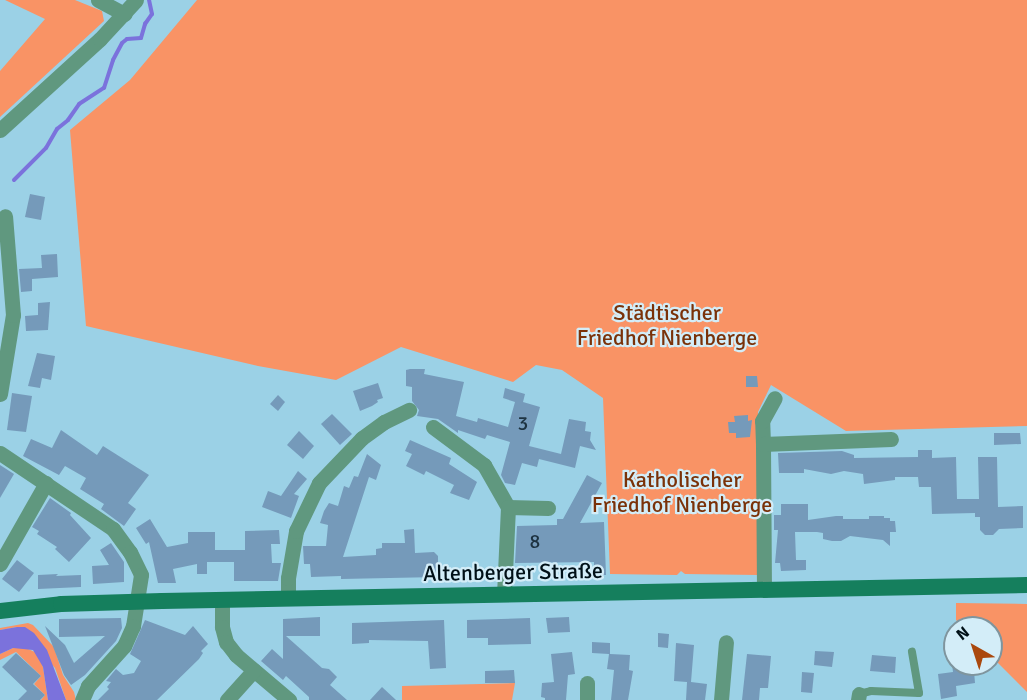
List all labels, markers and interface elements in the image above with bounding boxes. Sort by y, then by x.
park label: Städtischer Friedhof Nienberge [577,299,757,350]
house number: 3 [518,411,528,435]
park label: Katholischer Friedhof Nienberge [592,466,772,518]
house number: 8 [530,529,540,553]
street label: Altenberger Straße [423,557,603,587]
north arrow [943,616,1003,676]
text: N [952,622,974,645]

